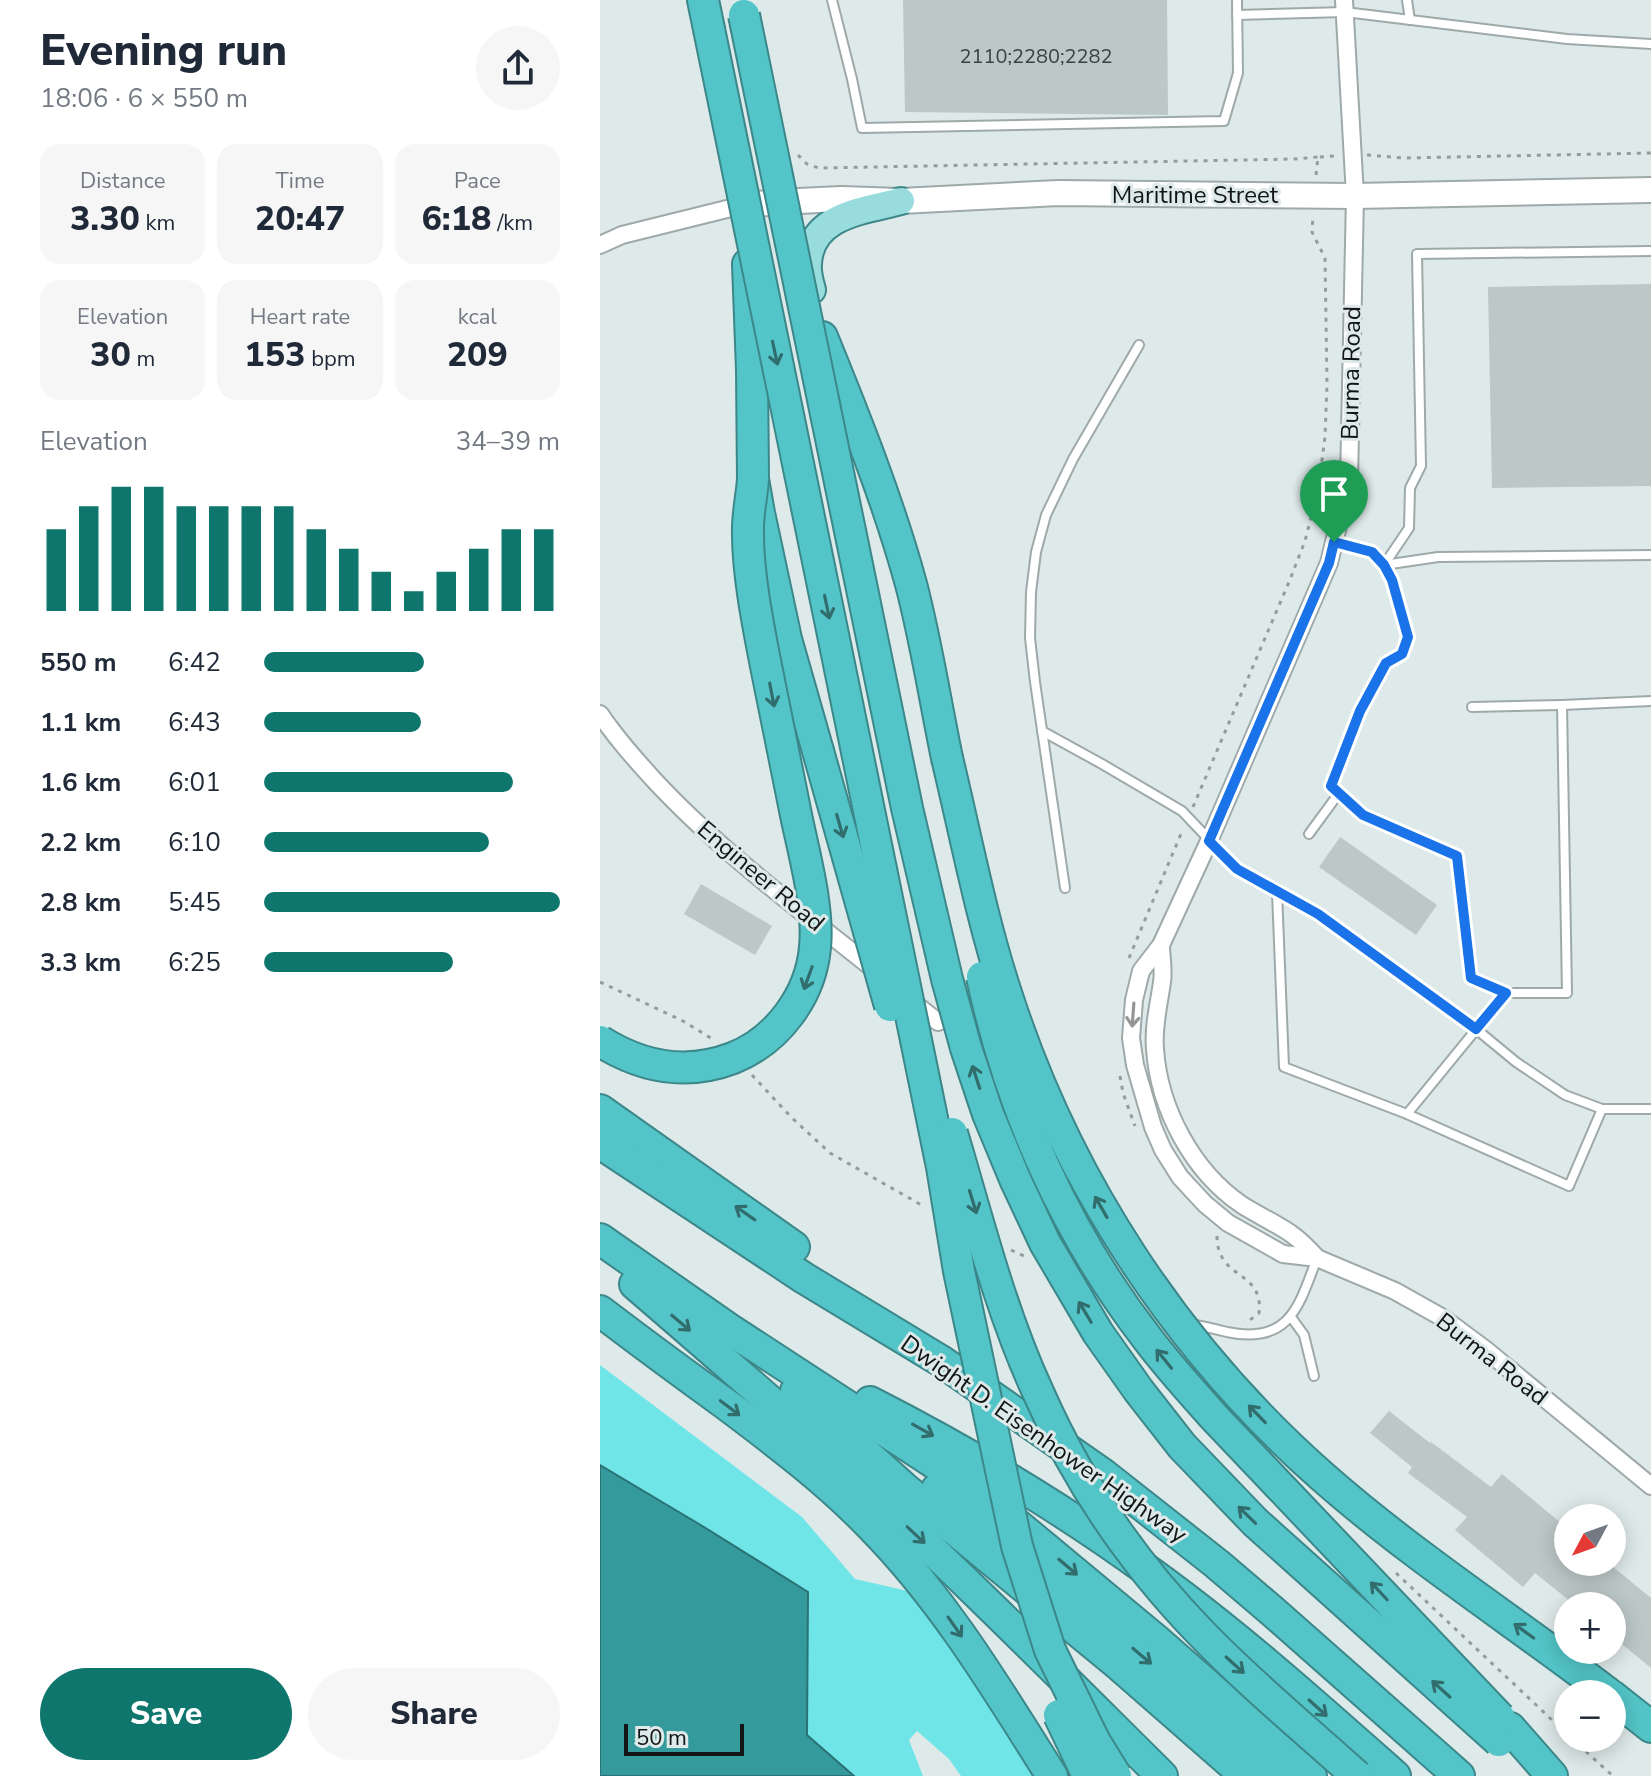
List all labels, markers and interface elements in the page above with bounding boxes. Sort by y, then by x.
text: Evening run [40,21,287,81]
button: share [476,26,560,110]
house number: 2110;2280;2282 [959,43,1113,70]
text: 18:06 · 6 × 550 m [40,81,248,116]
text: Distance [80,166,165,196]
text: Time [276,166,324,196]
text: Pace [454,166,501,196]
street label: Maritime Street [1112,179,1279,211]
text: 3.30 [70,196,140,242]
text: 20:47 [255,196,345,242]
text: 6:18 [421,196,492,242]
text: km [140,208,175,238]
text: /km [492,208,533,238]
text: Elevation [77,302,168,332]
text: Heart rate [250,302,350,332]
text: kcal [458,302,497,332]
street label: Burma Road [1334,306,1368,440]
text: 30 [90,332,131,378]
text: 153 [244,332,306,378]
text: 209 [447,332,508,378]
one-way arrow [768,339,783,365]
text: m [131,344,155,374]
text: bpm [306,344,356,374]
text: Elevation [40,424,148,459]
text: 34–39 m [456,424,560,459]
pin [1300,460,1368,542]
icon: arrive [1312,472,1356,516]
one-way arrow [820,594,835,620]
text: 550 m [40,645,117,680]
text: 6:42 [168,645,221,680]
one-way arrow [765,682,780,707]
text: 1.1 km [40,705,121,740]
text: 6:43 [168,705,221,740]
text: 1.6 km [40,765,121,800]
text: 6:01 [168,765,221,800]
street label: Engineer Road [691,813,831,939]
one-way arrow [833,813,848,839]
text: 2.2 km [40,825,121,860]
text: 6:10 [168,825,221,860]
text: 2.8 km [40,885,121,920]
text: 5:45 [168,885,221,920]
text: 3.3 km [40,945,121,980]
text: 6:25 [168,945,221,980]
one-way arrow [799,965,814,990]
one-way arrow [1125,1001,1140,1028]
one-way arrow [967,1065,982,1090]
one-way arrow [967,1189,981,1214]
one-way arrow [1093,1196,1109,1219]
one-way arrow [734,1205,756,1221]
one-way arrow [1077,1302,1094,1324]
street label: Burma Road [1430,1305,1554,1413]
one-way arrow [670,1314,690,1332]
street label: Dwight D. Eisenhower Highway [895,1328,1194,1551]
one-way arrow [1155,1350,1173,1370]
one-way arrow [719,1399,740,1416]
one-way arrow [1248,1404,1267,1424]
one-way arrow [911,1422,935,1438]
north arrow [1554,1504,1626,1576]
map controls [1554,1504,1626,1752]
one-way arrow [1238,1506,1257,1525]
one-way arrow [905,1525,925,1543]
one-way arrow [1058,1558,1078,1576]
one-way arrow [1370,1582,1389,1601]
button: + [1554,1592,1626,1664]
one-way arrow [947,1615,964,1637]
one-way arrow [1514,1623,1535,1640]
one-way arrow [1131,1647,1151,1665]
one-way arrow [1224,1656,1244,1674]
button: Save [40,1668,292,1760]
button: Share [308,1668,560,1760]
one-way arrow [1431,1680,1451,1698]
button: − [1554,1680,1626,1752]
one-way arrow [1307,1699,1327,1717]
scale bar [624,1720,744,1756]
text: 50 m [636,1723,687,1753]

